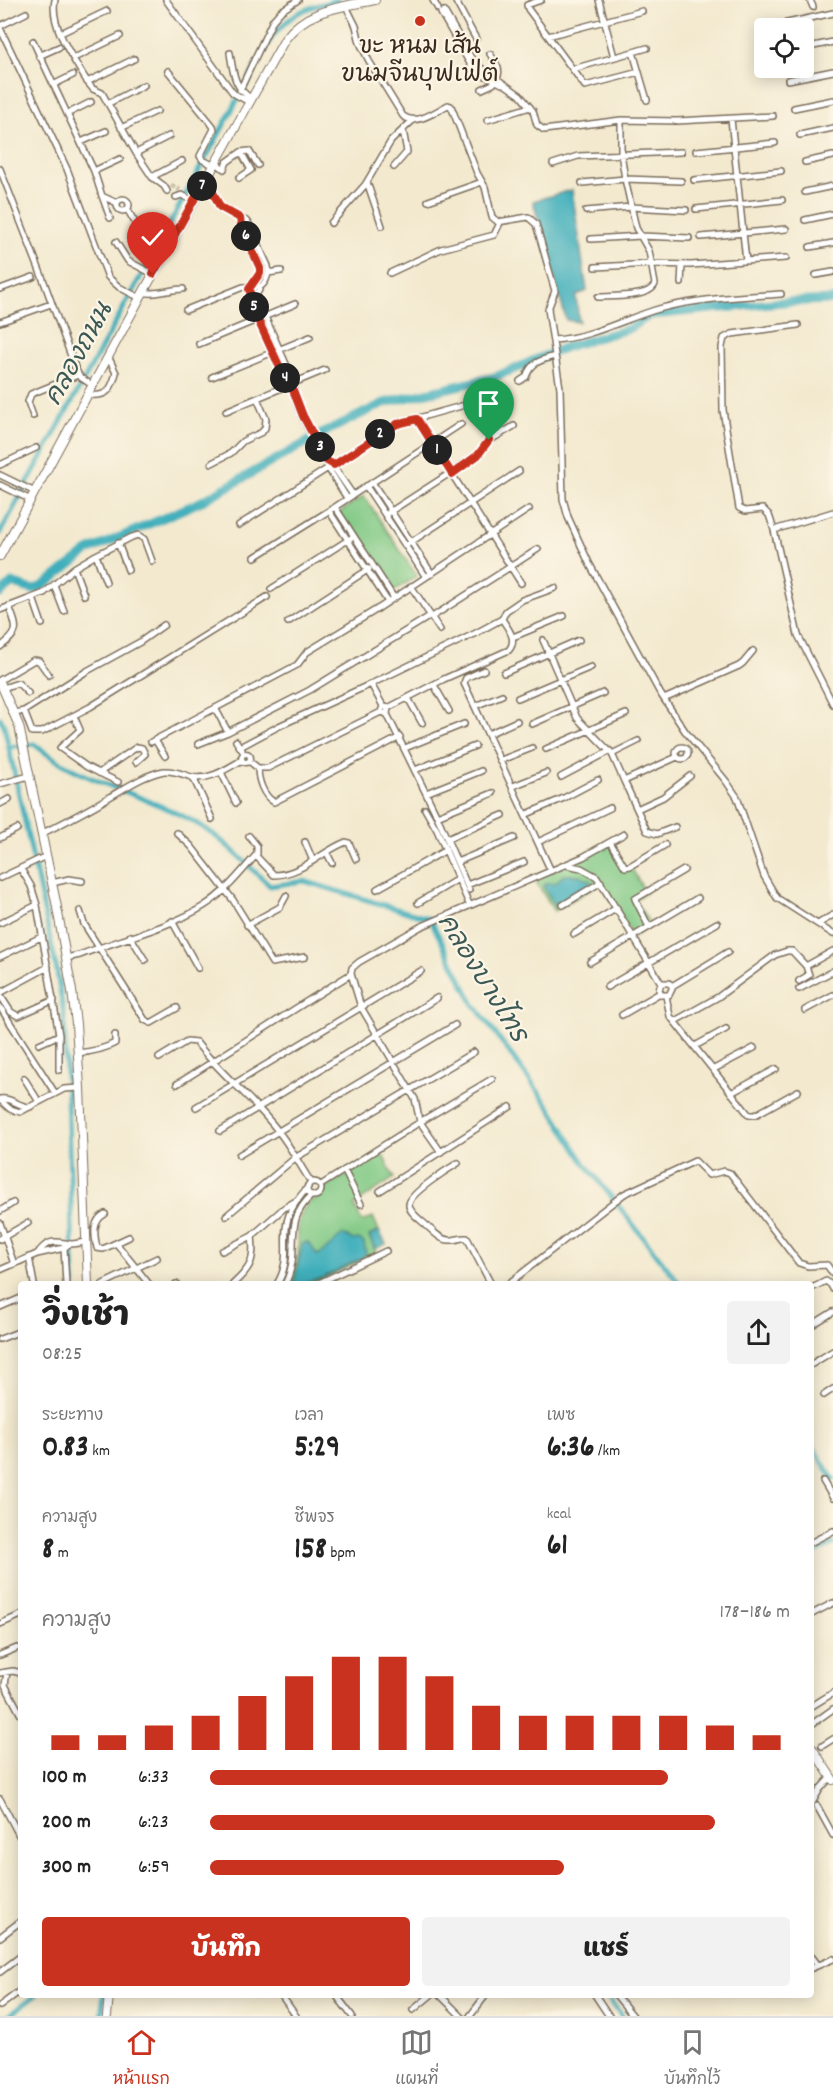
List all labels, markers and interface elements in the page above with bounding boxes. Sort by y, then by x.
marker: ขะ หนม เส้น ขนมจีนบุฟเฟ่ต์ [413,14,427,28]
map controls [754,18,814,78]
button: locate [754,18,814,78]
place label: ขะ หนม เส้น ขนมจีนบุฟเฟ่ต์ [341,30,499,93]
pin: 7 [187,171,217,201]
text: 7 [199,174,205,197]
pin [127,212,178,274]
icon: check [136,221,169,254]
pin: 6 [231,221,261,251]
text: 6 [242,224,250,247]
pin: 5 [239,292,269,322]
water label: คลองถนน [37,295,124,413]
text: 5 [250,295,258,318]
pin: 4 [270,363,300,393]
text: 4 [282,366,288,389]
pin [463,378,514,440]
icon: arrive [472,387,505,420]
pin: 2 [365,419,395,449]
text: 2 [377,422,384,445]
pin: 3 [305,432,335,462]
text: 3 [316,435,324,458]
pin: 1 [422,435,452,465]
text: 1 [435,438,439,461]
water label: คลองบางไทร [427,906,538,1052]
text: วิ่งเช้า [42,1295,129,1342]
button: share [727,1301,790,1364]
text: 08:25 [42,1341,82,1369]
text: ระยะทาง [42,1405,103,1428]
text: เวลา [294,1405,324,1428]
text: เพซ [547,1405,575,1428]
text: 0.83 [42,1428,89,1471]
text: 5:29 [294,1428,340,1471]
text: 6:36 [547,1428,594,1471]
text: km [89,1440,110,1463]
text: /km [594,1440,620,1463]
text: kcal [547,1503,571,1526]
text: ความสูง [42,1507,97,1530]
text: ชีพจร [294,1507,335,1530]
text: 61 [547,1526,568,1569]
text: 8 [42,1530,54,1573]
text: 158 [294,1530,327,1573]
text: m [54,1542,69,1565]
text: bpm [327,1542,356,1565]
text: 178–186 m [720,1599,790,1627]
text: ความสูง [42,1608,111,1636]
text: 100 m [42,1764,87,1792]
text: 6:33 [138,1764,169,1792]
text: 200 m [42,1809,91,1837]
text: 6:23 [138,1809,169,1837]
text: 300 m [42,1854,91,1882]
text: 6:59 [138,1854,170,1882]
button: บันทึก [42,1917,410,1986]
button: แชร์ [422,1917,790,1986]
tab: หน้าแรก [113,2026,170,2092]
tab: แผนที่ [395,2026,439,2092]
tab: บันทึกไว้ [664,2026,720,2092]

